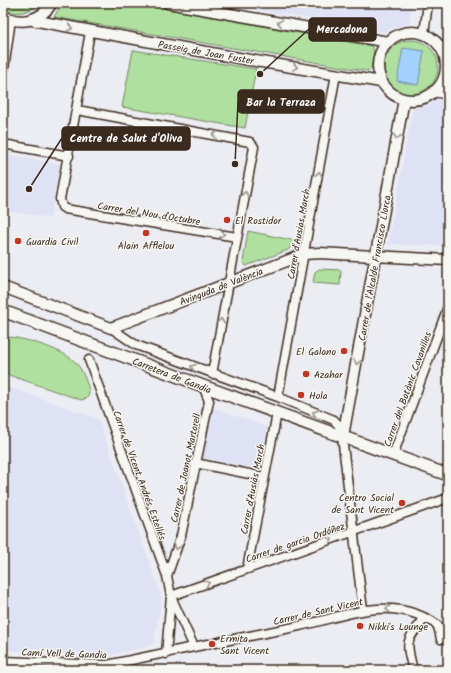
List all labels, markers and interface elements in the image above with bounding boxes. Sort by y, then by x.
callout: Mercadona [309,18,376,41]
one-way arrow [277,19,284,28]
text: Mercadona [316,21,368,39]
one-way arrow [67,23,73,31]
street label: Passeig de Joan Fuster [157,37,256,69]
one-way arrow [292,62,298,71]
callout: Bar la Terraza [238,90,324,113]
text: Bar la Terraza [246,94,316,112]
callout: Centre de Salut d'Oliva [62,127,190,150]
text: Centre de Salut d'Oliva [70,130,183,148]
one-way arrow [212,132,218,140]
one-way arrow [394,134,402,140]
one-way arrow [314,171,323,177]
street label: Carrer d'Ausias March [283,188,315,281]
one-way arrow [240,190,248,197]
street label: Carrer de l'Alcalde Francisco Llorca [354,194,396,342]
street label: Carrer del Nou d'Octubre [96,198,202,230]
place label: El Rostidor [235,213,282,229]
marker: El Rostidor [222,215,232,225]
marker: Alain Afflelou [141,228,151,238]
one-way arrow [218,230,225,238]
place label: Guardia Civil [26,234,79,250]
marker: Guardia Civil [13,236,23,246]
place label: Alain Afflelou [118,238,174,254]
street label: Avinguda de València [177,264,266,310]
one-way arrow [216,318,225,325]
street label: Carrer del Botànic Cavanilles [380,329,437,449]
place label: El Galano [296,344,336,360]
marker: El Galano [339,346,349,356]
street label: Carretera de Gandia [130,353,214,399]
one-way arrow [353,359,361,365]
one-way arrow [190,363,197,371]
place label: Azahar [314,367,343,383]
marker: Azahar [301,369,311,379]
place label: Hola [309,388,328,404]
marker: Hola [296,390,306,400]
street label: Carrer de Vicent Andrés Estellés [108,408,170,543]
one-way arrow [311,409,318,417]
street label: Carrer de Joanot Martorell [167,412,205,524]
street label: Carrer d'Ausiàs March [236,443,270,536]
place label: Centro Social de Sant Vicent [331,490,395,518]
marker: Centro Social de Sant Vicent [397,498,407,508]
street label: Carrer de garcia Ordóñez [244,518,348,567]
one-way arrow [326,537,333,545]
one-way arrow [174,543,182,550]
one-way arrow [204,579,211,588]
street label: Carrer de Sant Vicent [272,594,365,630]
one-way arrow [385,605,391,613]
place label: Nikki's Lounge [368,619,429,635]
marker: Nikki's Lounge [355,621,365,631]
place label: Ermita Sant Vicent [220,631,269,659]
marker: Ermita Sant Vicent [207,639,217,649]
street label: Camí Vell de Gandia [21,645,107,663]

